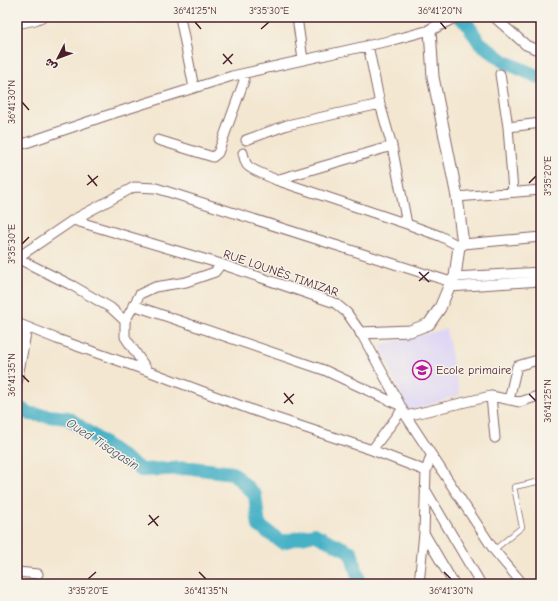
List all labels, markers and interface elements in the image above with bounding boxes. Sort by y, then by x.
text: 36°41'25"N [173,5,217,17]
text: 3°35'30"E [249,5,289,17]
text: 36°41'20"N [418,5,462,17]
north arrow [38,38,78,78]
text: ش [42,56,60,73]
text: 36°41'30"N [6,80,18,124]
text: 3°35'20"E [542,156,554,196]
text: 3°35'30"E [6,224,18,264]
street label: RUE LOUNÈS TIMIZAR [222,247,340,299]
text: 36°41'35"N [6,353,18,397]
school or university icon: Ecole primaire [411,359,433,381]
place label: Ecole primaire [436,363,511,377]
text: 36°41'25"N [542,379,554,423]
water label: Oued Tisagasin [64,415,142,473]
text: 3°35'20"E [68,585,108,597]
text: 36°41'35"N [184,585,228,597]
text: 36°41'30"N [429,585,473,597]

